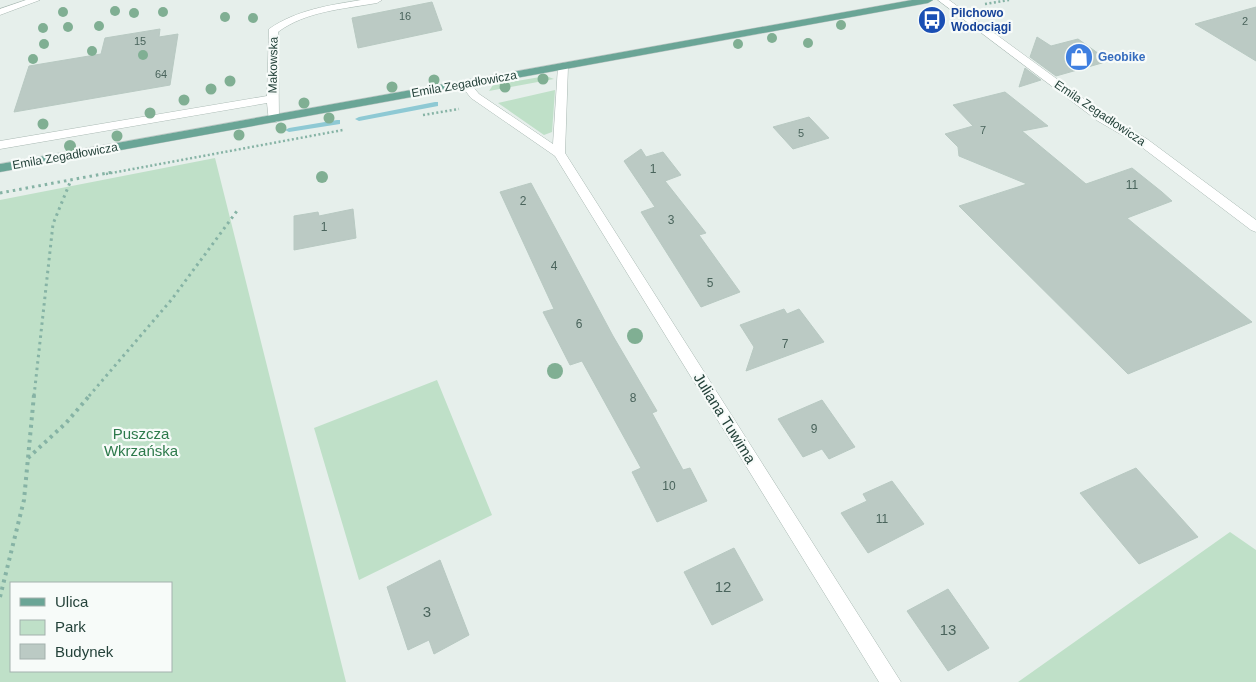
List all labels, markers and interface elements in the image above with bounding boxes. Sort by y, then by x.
bus stop icon: Pilchowo Wodociągi [917,5,947,35]
place label: Pilchowo Wodociągi [951,6,1011,34]
house number: 16 [399,10,411,22]
house number: 2 [1242,15,1248,27]
house number: 15 [134,35,146,47]
street label: Makowska [266,36,280,93]
shop icon: Geobike [1064,42,1094,72]
place label: Geobike [1098,50,1146,64]
house number: 64 [155,68,167,80]
street label: Emila Zegadłowicza [410,68,518,100]
street label: Emila Zegadłowicza [1052,77,1148,149]
house number: 7 [980,124,986,136]
house number: 5 [798,127,804,139]
street label: Emila Zegadłowicza [11,140,119,172]
house number: 1 [650,162,657,176]
house number: 11 [1126,178,1139,192]
house number: 2 [520,194,527,208]
house number: 3 [668,213,675,227]
house number: 1 [321,220,328,234]
house number: 4 [551,259,558,273]
house number: 5 [707,276,714,290]
house number: 6 [576,317,583,331]
house number: 7 [782,337,789,351]
street label: Juliana Tuwima [690,370,760,467]
house number: 8 [630,391,637,405]
house number: 9 [811,422,818,436]
park label: Puszcza Wkrzańska [104,425,179,459]
house number: 10 [662,479,676,493]
house number: 11 [876,512,889,526]
house number: 12 [715,578,731,595]
legend [10,582,172,672]
text: Ulica [55,593,89,610]
house number: 3 [423,603,431,620]
text: Park [55,618,86,635]
house number: 13 [940,621,956,638]
text: Budynek [55,643,114,660]

